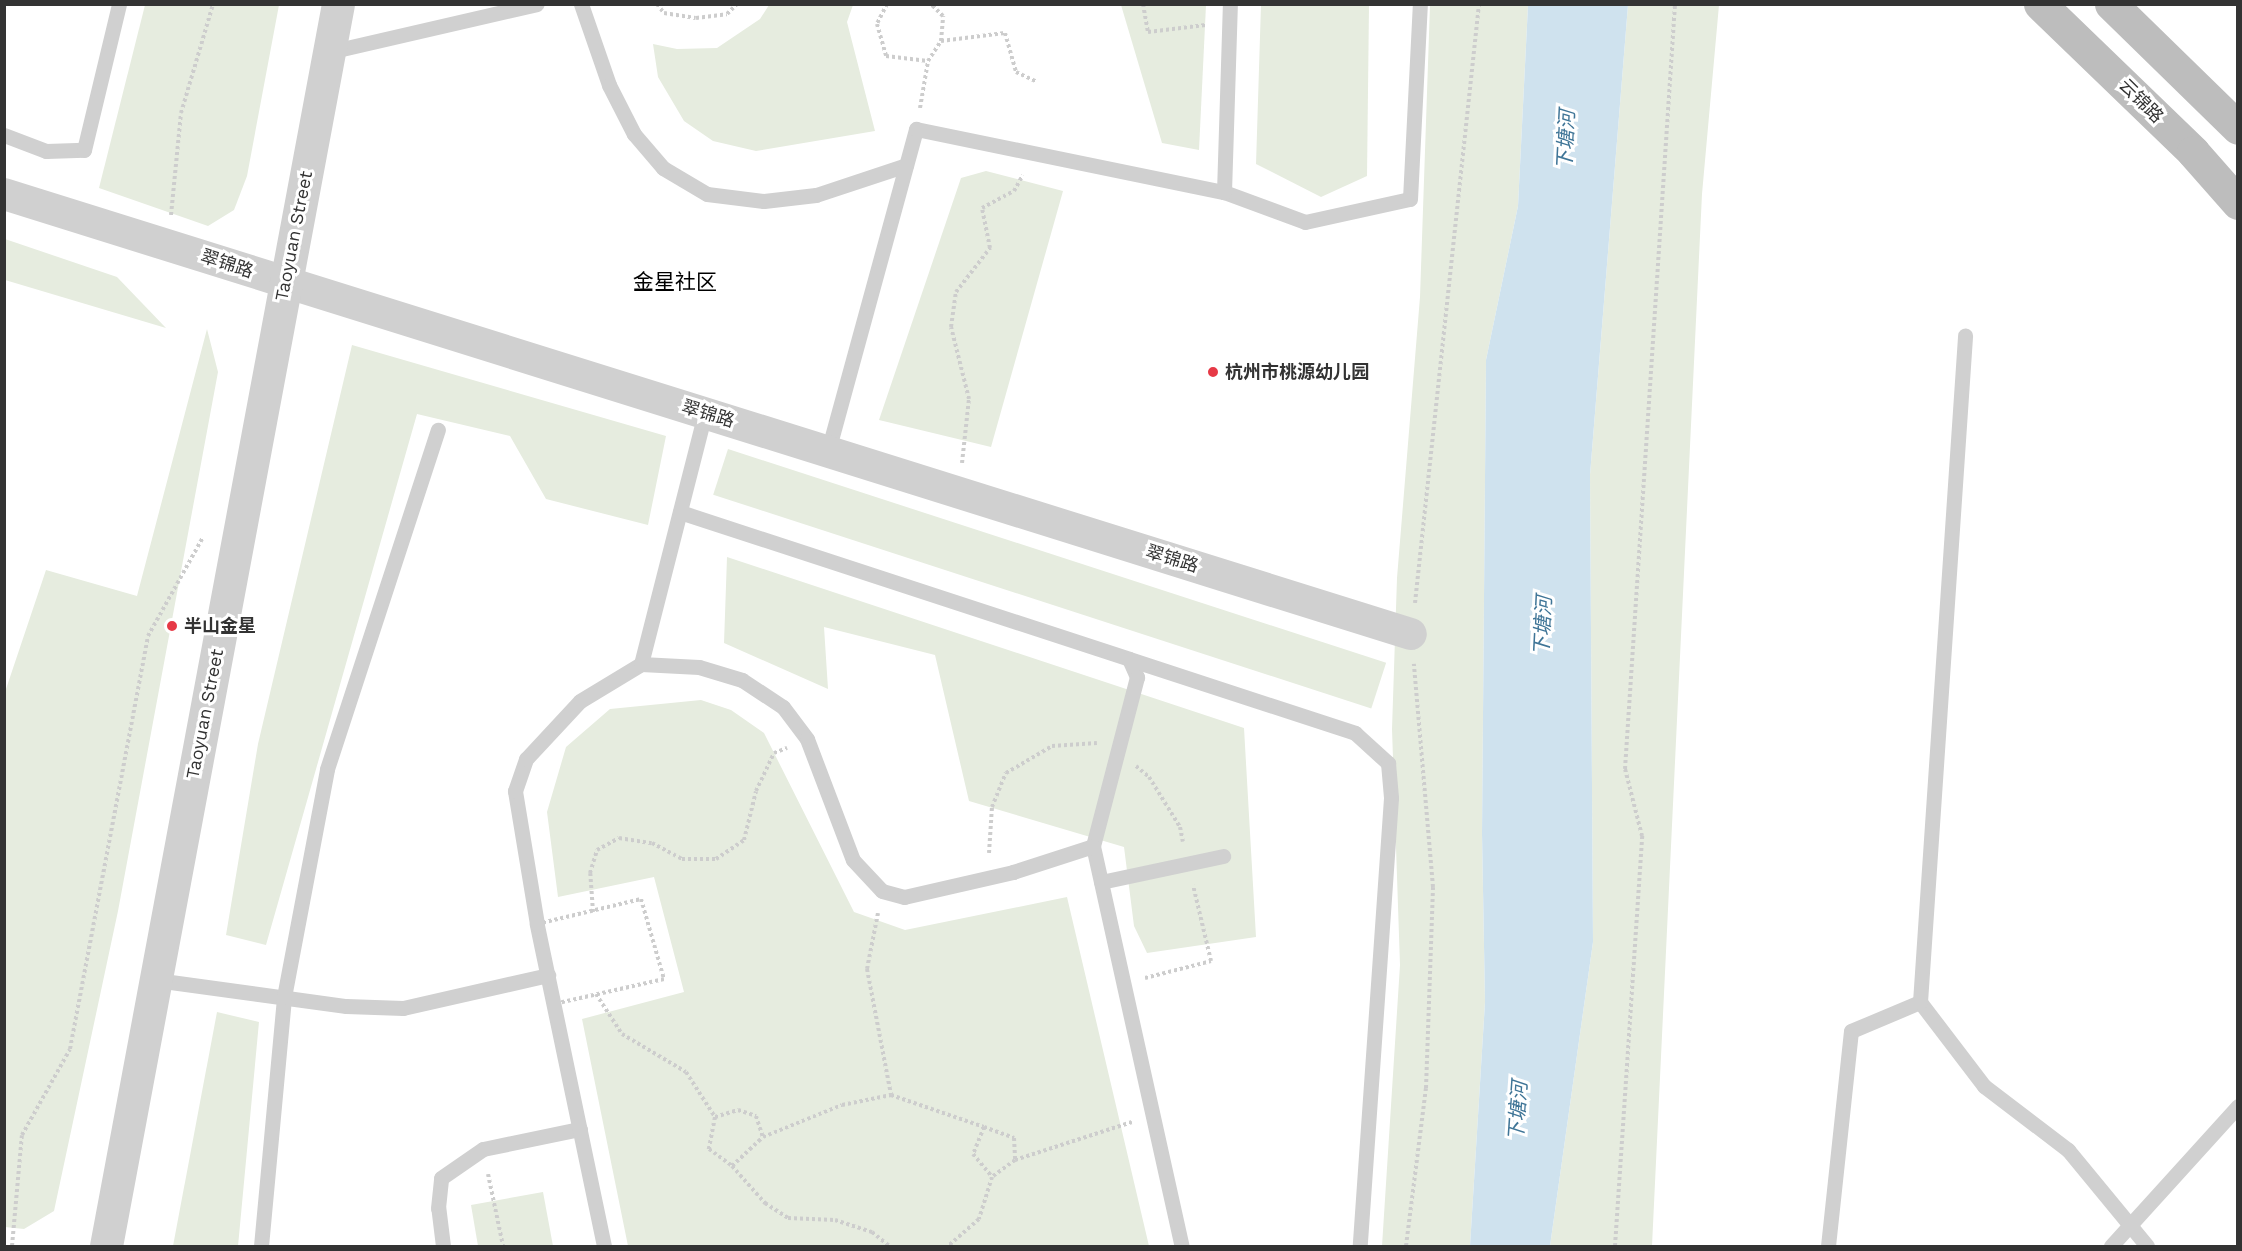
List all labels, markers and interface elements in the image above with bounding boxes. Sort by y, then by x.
street label: 云锦路 [2114,74,2168,128]
water label: 下塘河 [1552,109,1580,171]
street label: Taoyuan Street [271,169,317,303]
street label: 翠锦路 [198,245,256,283]
district label: 金星社区 [633,269,717,295]
place label: 杭州市桃源幼儿园 [1225,361,1369,383]
marker: 杭州市桃源幼儿园 [1206,365,1220,379]
street label: 翠锦路 [679,396,737,432]
street label: 翠锦路 [1143,541,1201,577]
water label: 下塘河 [1529,595,1557,657]
place label: 半山金星 [184,615,256,637]
marker: 半山金星 [165,619,179,633]
street label: Taoyuan Street [182,647,228,781]
water label: 下塘河 [1504,1080,1532,1142]

